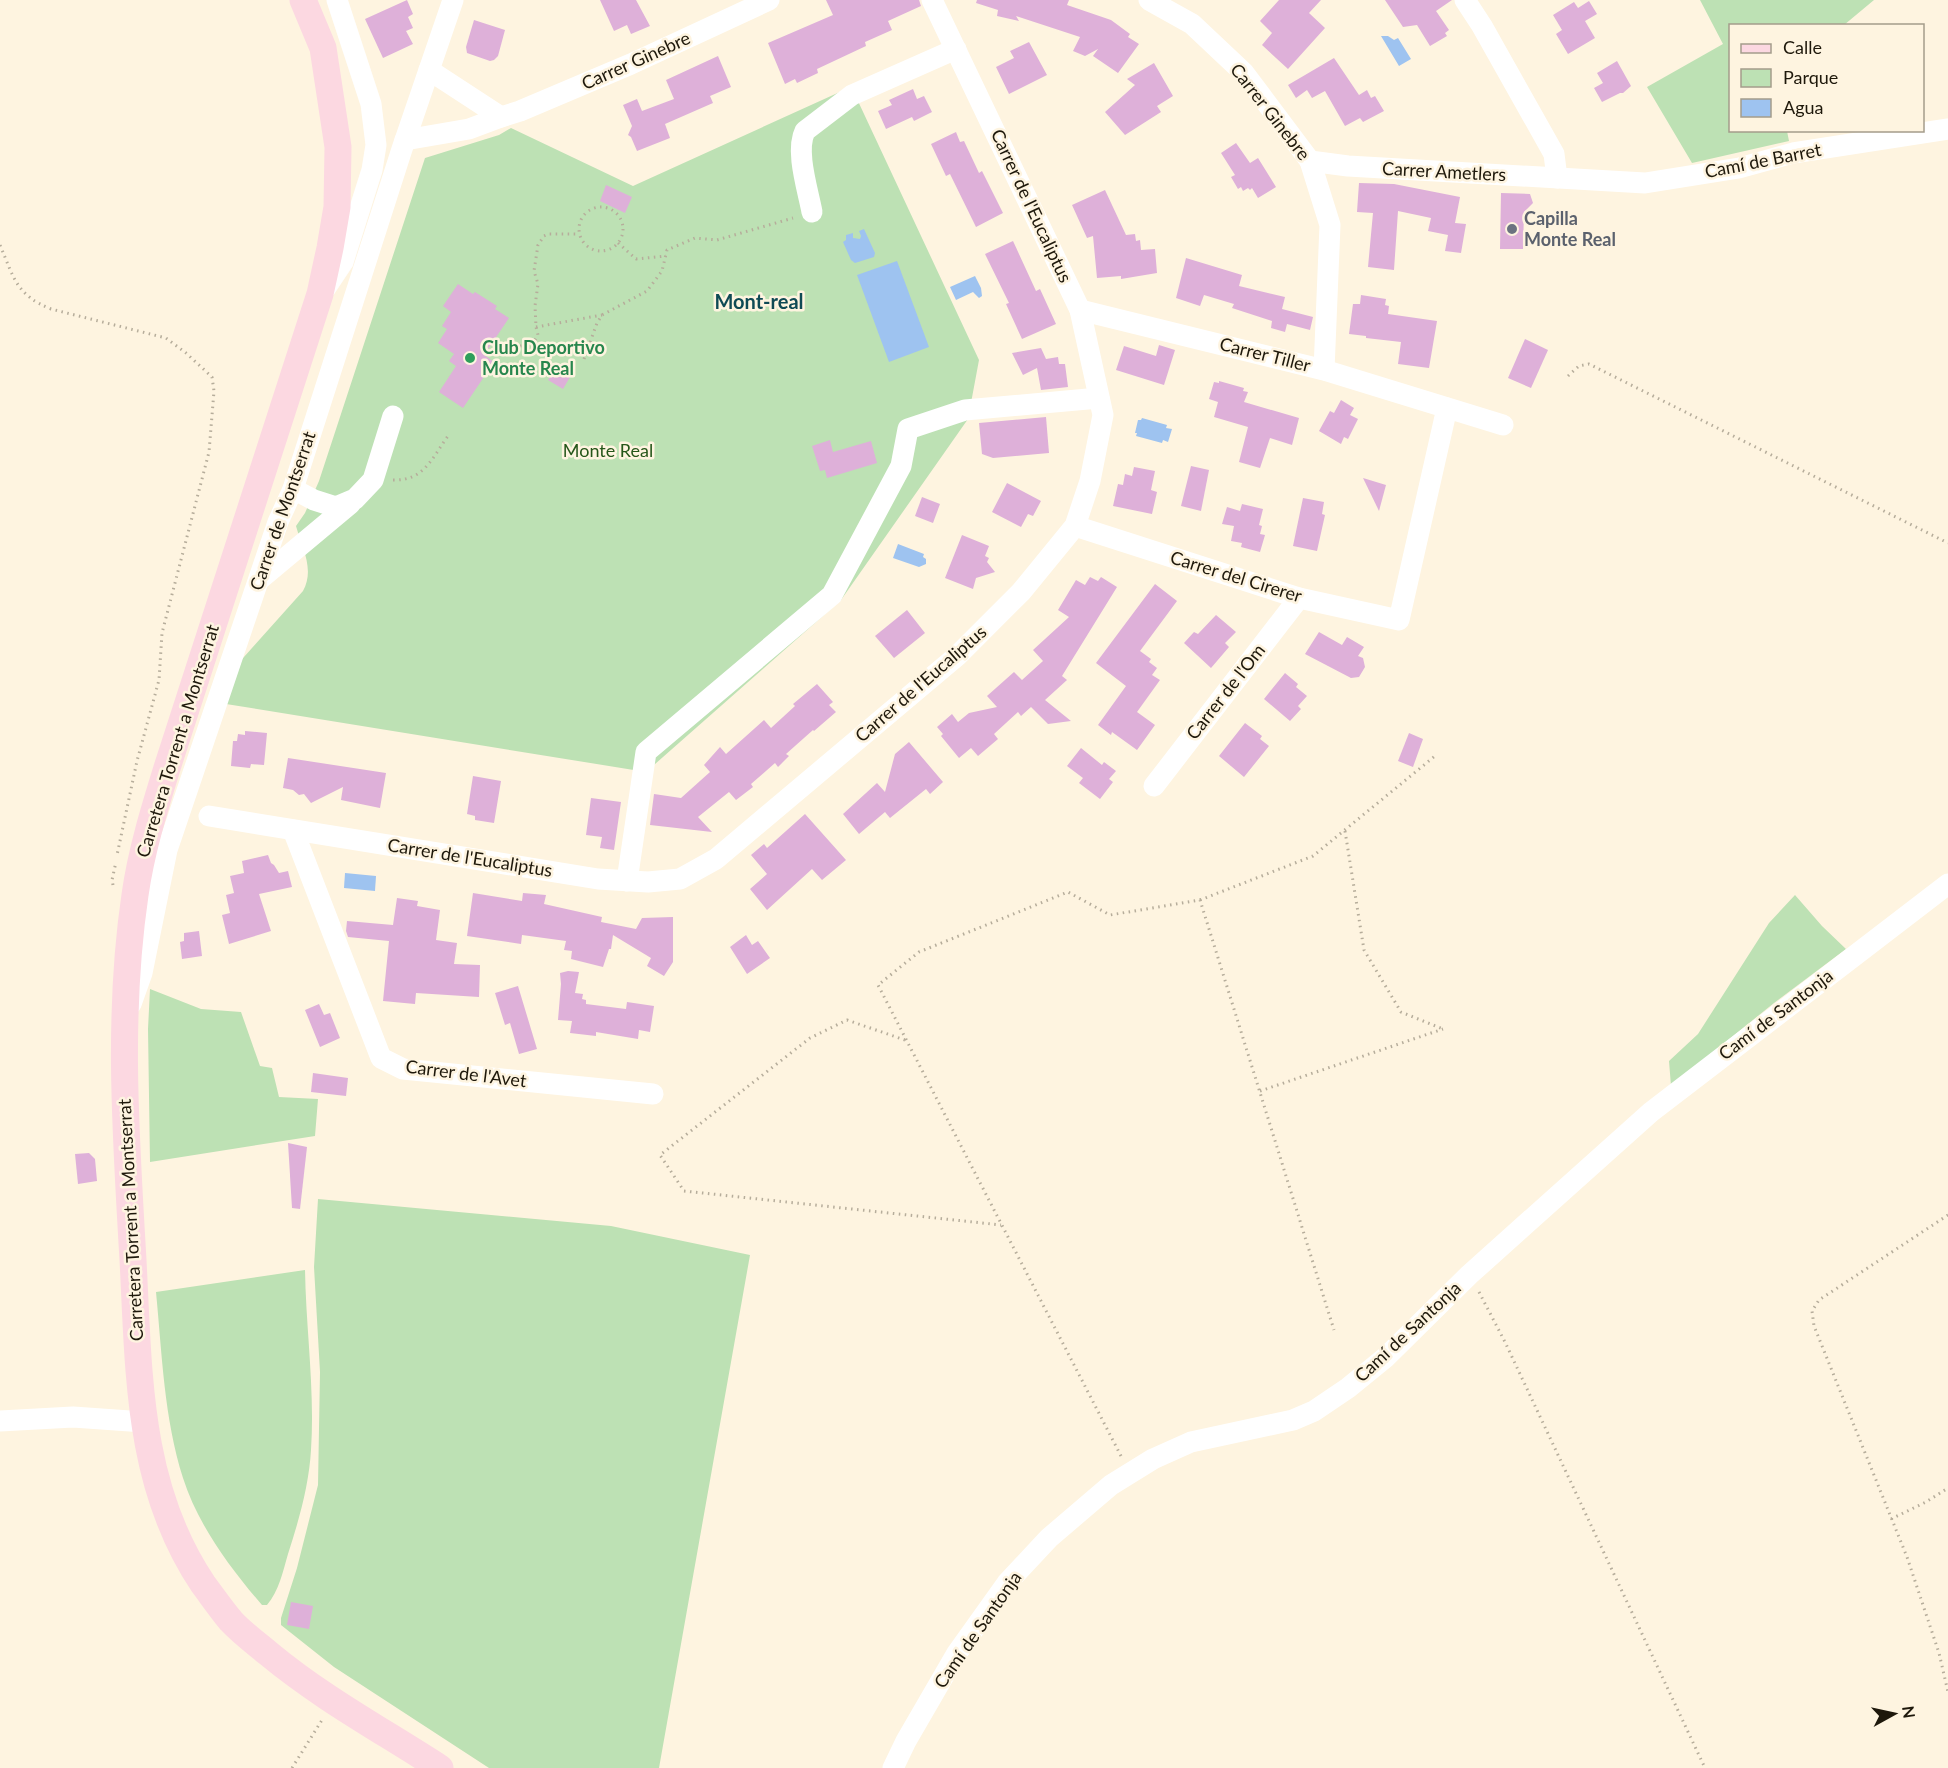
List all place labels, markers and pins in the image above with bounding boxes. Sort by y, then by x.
place label: Capilla Monte Real [1524,207,1616,250]
marker: Capilla Monte Real [1505,222,1519,236]
place label: Club Deportivo Monte Real [482,336,605,379]
marker: Club Deportivo Monte Real [463,351,477,365]

